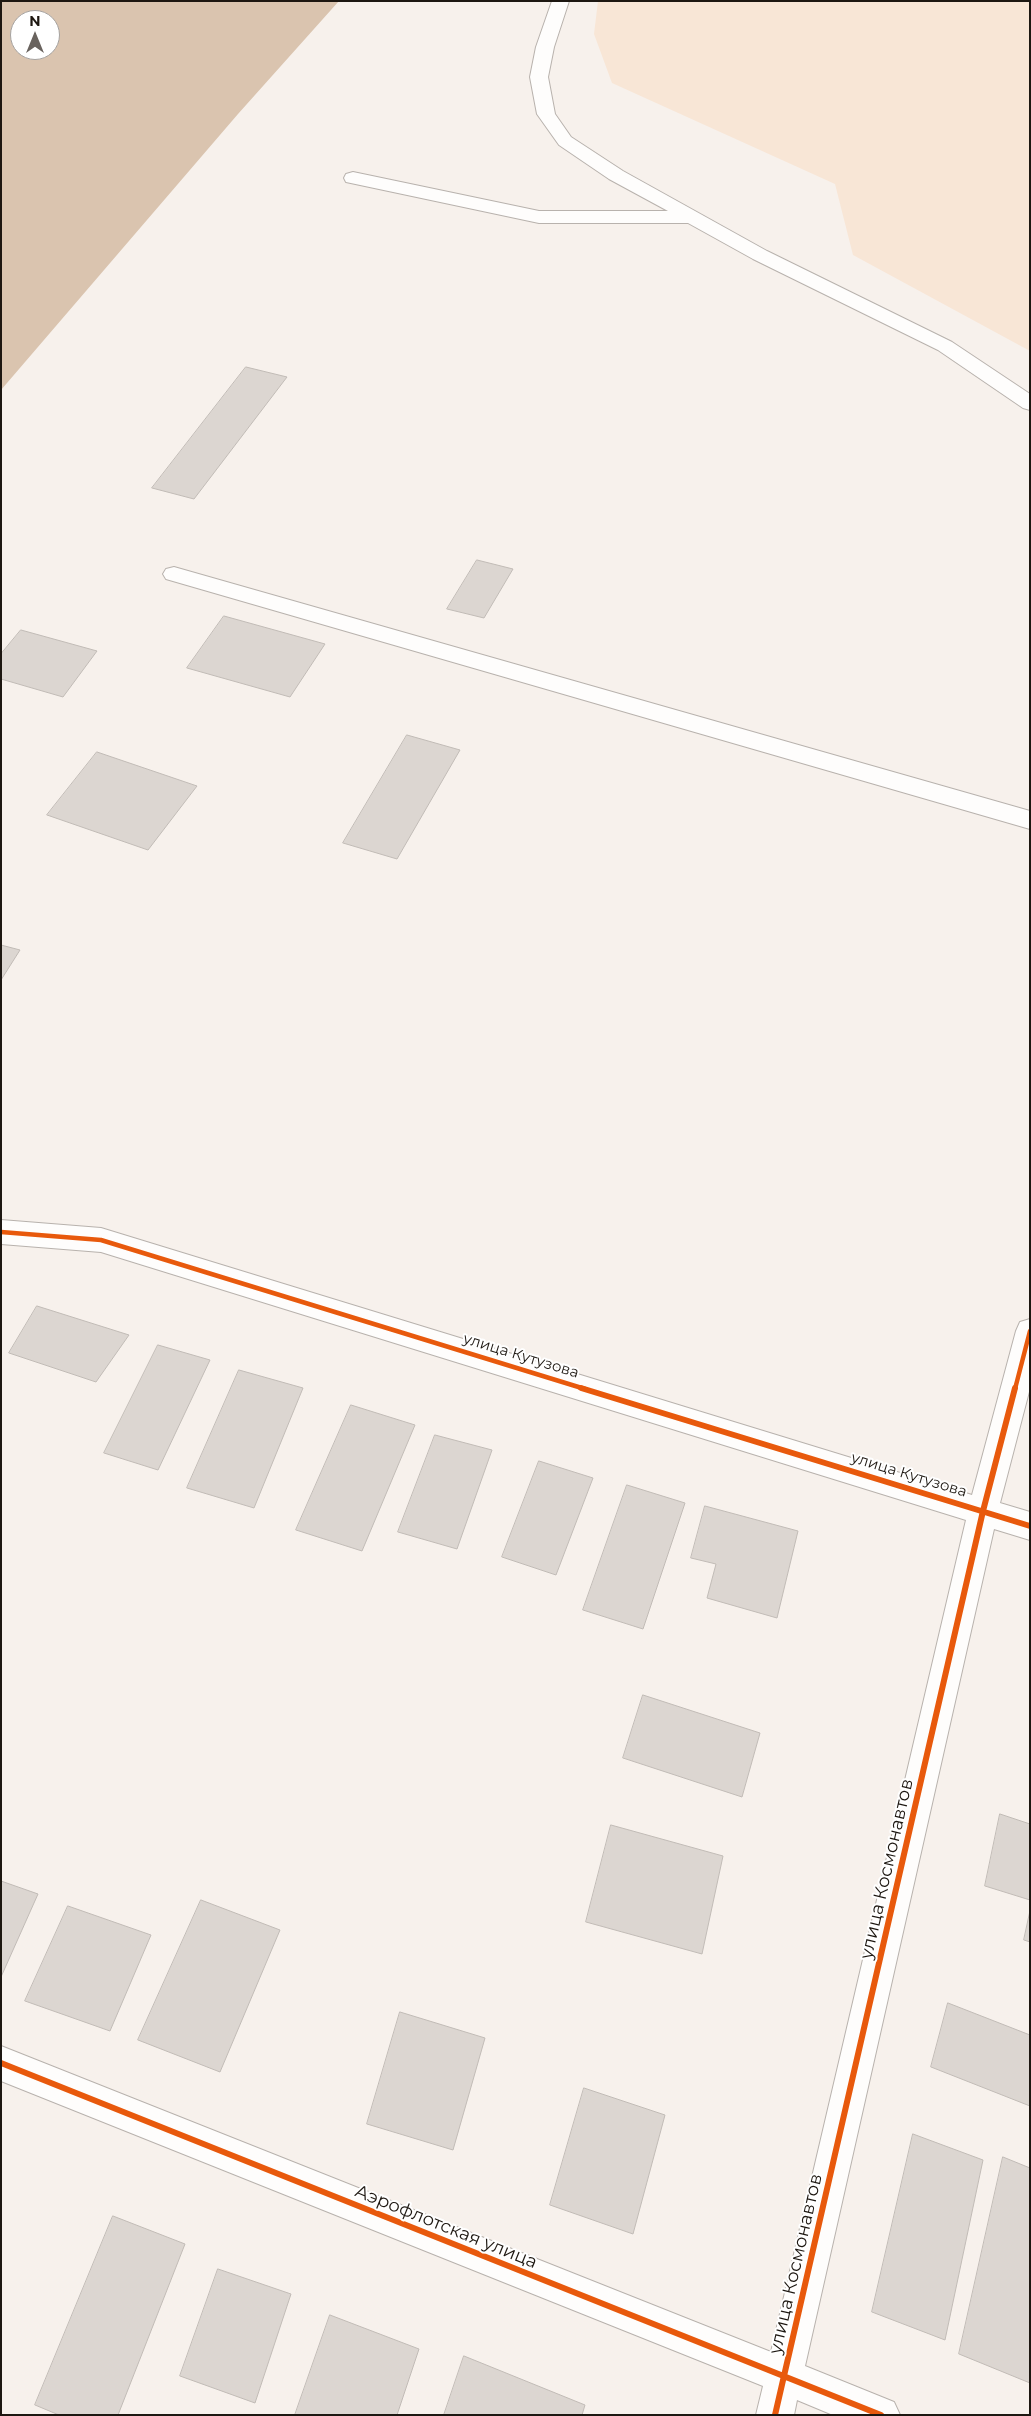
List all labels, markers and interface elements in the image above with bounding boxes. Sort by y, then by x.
north arrow [10,10,60,60]
text: N [29,12,41,30]
street label: улица Кутузова [461,1330,581,1382]
street label: улица Кутузова [849,1449,969,1501]
street label: улица Космонавтов [856,1777,918,1961]
street label: улица Космонавтов [765,2172,827,2356]
street label: Аэрофлотская улица [352,2180,540,2274]

